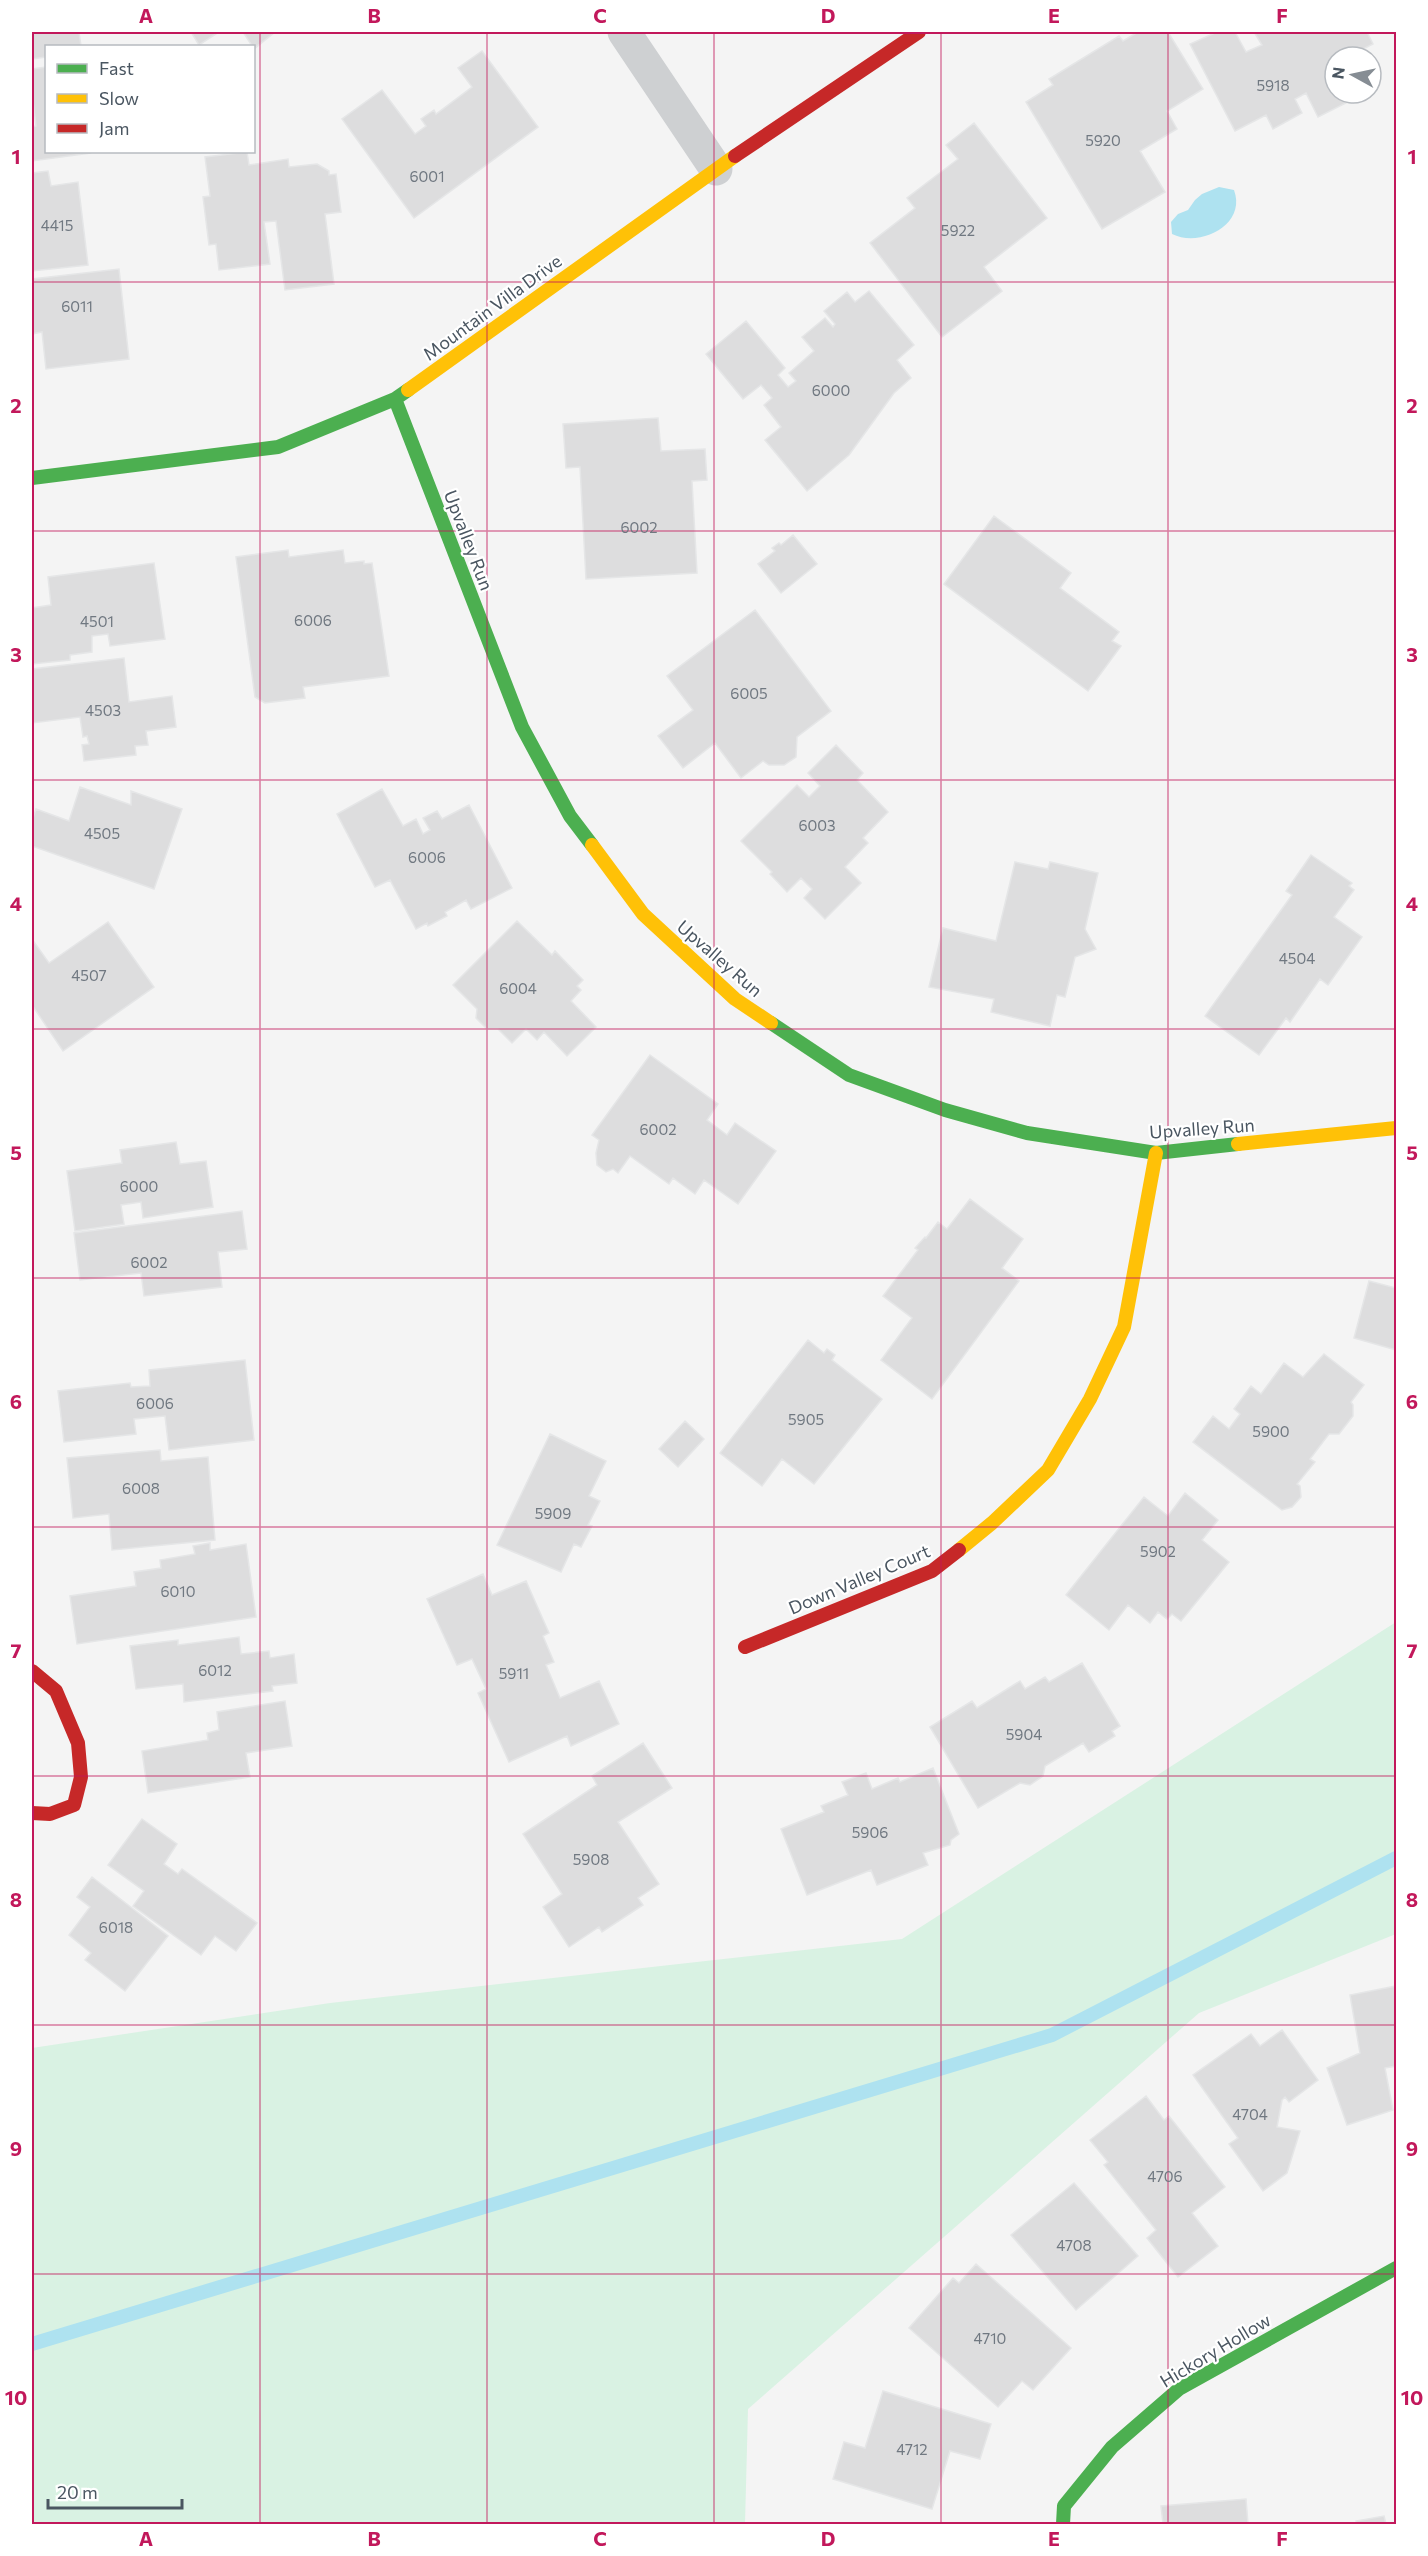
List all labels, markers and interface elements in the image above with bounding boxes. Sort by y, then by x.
text: A [139,3,153,27]
text: B [367,3,381,27]
text: C [593,3,607,27]
text: D [821,3,835,27]
text: E [1048,3,1060,27]
text: F [1276,3,1288,27]
legend [45,45,255,153]
north arrow [1323,45,1383,105]
text: Fast [99,57,134,79]
text: N [1327,66,1348,80]
house number: 5918 [1256,76,1290,94]
text: Slow [99,87,139,109]
text: Jam [99,117,129,139]
house number: 5920 [1085,131,1121,149]
text: 1 [11,144,21,168]
text: 1 [1407,144,1417,168]
house number: 6001 [409,167,445,185]
house number: 4415 [41,216,73,234]
house number: 5922 [941,221,975,239]
street label: Mountain Villa Drive [418,249,566,365]
house number: 6011 [61,297,93,315]
house number: 6000 [812,381,850,399]
text: 2 [10,393,22,417]
text: 2 [1406,393,1418,417]
street label: Upvalley Run [440,487,498,593]
house number: 6002 [621,518,657,536]
house number: 6006 [294,611,332,629]
house number: 4501 [80,612,114,630]
text: 3 [10,642,22,666]
text: 3 [1406,642,1418,666]
house number: 6005 [730,684,768,702]
house number: 4503 [85,701,121,719]
house number: 6003 [798,816,836,834]
house number: 4505 [84,824,120,842]
house number: 6006 [408,848,446,866]
text: 4 [10,891,22,915]
text: 4 [1406,891,1418,915]
street label: Upvalley Run [673,915,767,1001]
house number: 4504 [1279,949,1315,967]
house number: 4507 [71,966,107,984]
house number: 6004 [499,979,537,997]
street label: Upvalley Run [1149,1113,1255,1143]
house number: 6002 [640,1120,676,1138]
text: 5 [10,1140,22,1164]
text: 5 [1406,1140,1418,1164]
house number: 6000 [120,1177,158,1195]
house number: 6002 [131,1253,167,1271]
text: 6 [10,1389,22,1413]
text: 6 [1406,1389,1418,1413]
house number: 6006 [136,1394,174,1412]
house number: 5905 [788,1410,824,1428]
house number: 5900 [1252,1422,1290,1440]
house number: 6008 [122,1479,160,1497]
house number: 5909 [535,1504,571,1522]
street label: Down Valley Court [785,1539,933,1619]
house number: 5902 [1140,1542,1176,1560]
house number: 6010 [160,1582,196,1600]
text: 7 [11,1638,22,1662]
text: 7 [1407,1638,1418,1662]
house number: 6012 [198,1661,232,1679]
house number: 5911 [499,1664,529,1682]
house number: 5904 [1006,1725,1042,1743]
house number: 5906 [852,1823,888,1841]
house number: 5908 [573,1850,609,1868]
text: 8 [10,1887,22,1911]
text: 8 [1406,1887,1418,1911]
house number: 6018 [99,1918,133,1936]
house number: 4704 [1232,2105,1268,2123]
text: 9 [10,2136,22,2160]
text: 9 [1406,2136,1418,2160]
house number: 4706 [1147,2167,1183,2185]
house number: 4708 [1056,2236,1092,2254]
street label: Hickory Hollow [1156,2308,1274,2392]
house number: 4710 [974,2329,1006,2347]
text: 10 [5,2385,27,2409]
text: 10 [1401,2385,1423,2409]
house number: 4712 [896,2440,928,2458]
scale bar [48,2472,182,2510]
text: 20 m [57,2481,98,2503]
text: A [139,2526,153,2550]
text: B [367,2526,381,2550]
text: C [593,2526,607,2550]
text: D [821,2526,835,2550]
text: E [1048,2526,1060,2550]
text: F [1276,2526,1288,2550]

